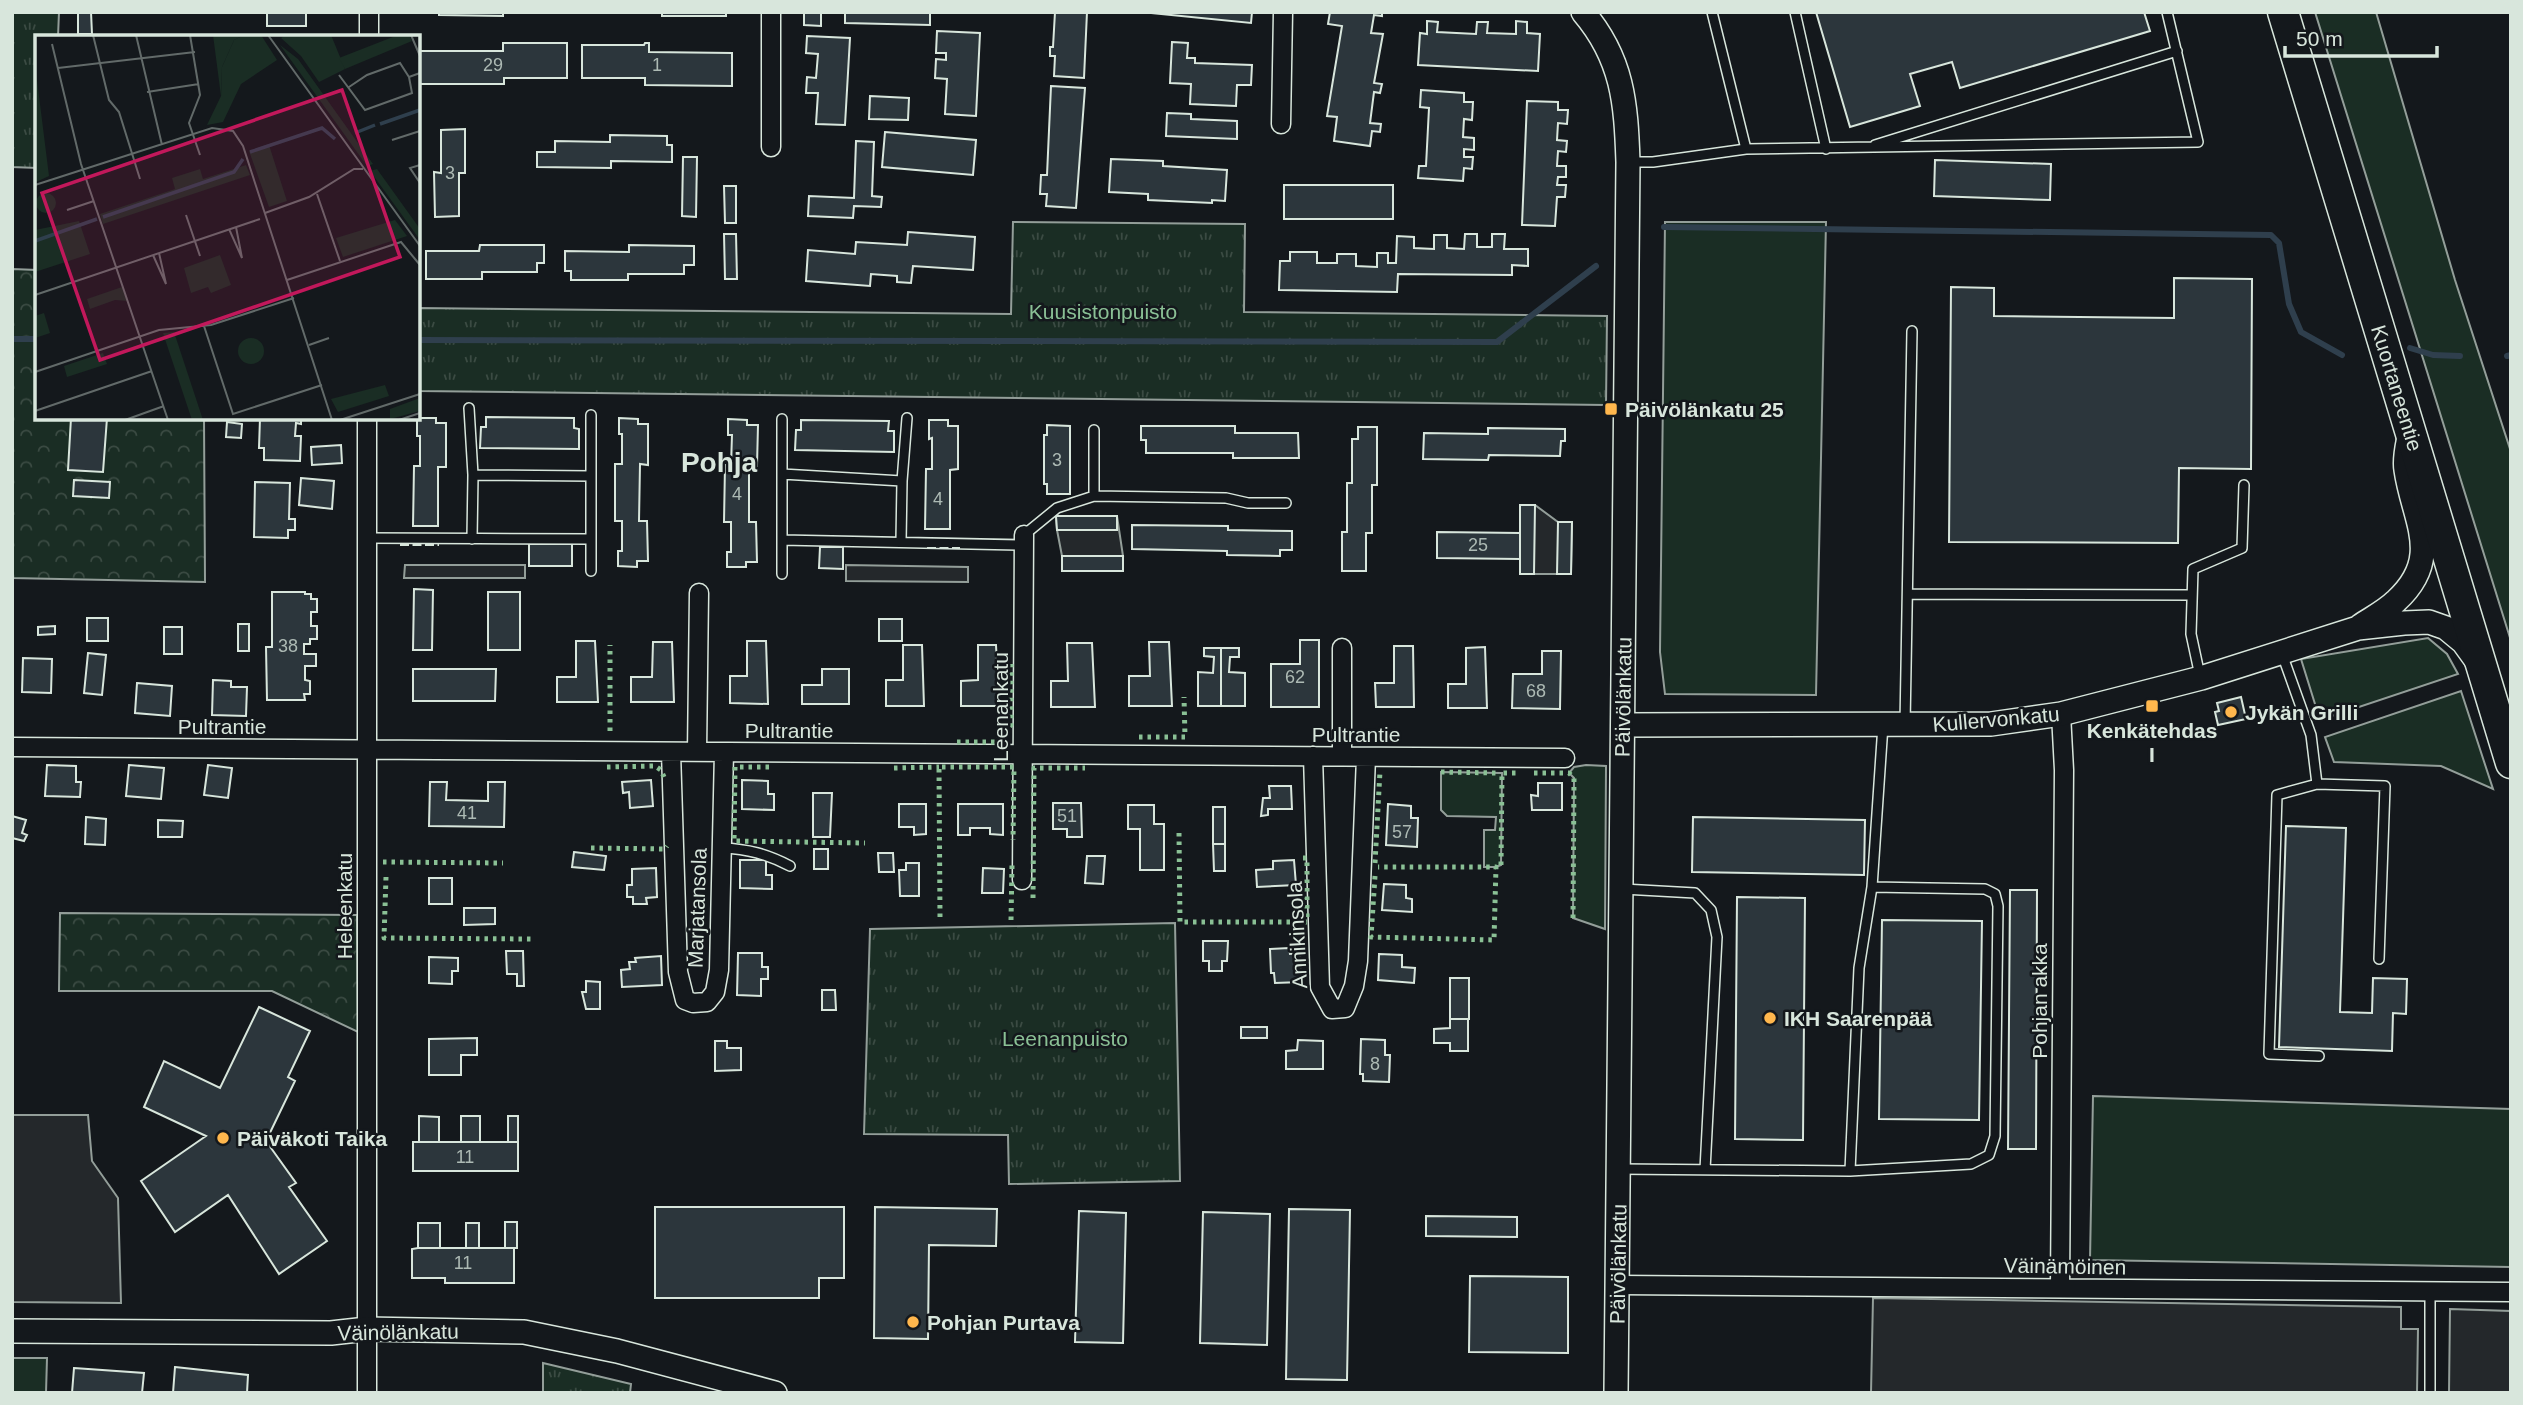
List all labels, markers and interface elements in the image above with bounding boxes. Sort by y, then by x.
scale bar [2285,14,2437,58]
text: 50 m [2296,27,2343,50]
inset map [35,35,420,420]
house number: 29 [483,55,503,75]
house number: 1 [652,55,662,75]
house number: 3 [445,163,455,183]
park label: Kuusistonpuisto [1029,300,1177,323]
street label: Kuortaneentie [2367,322,2427,454]
place label: Päivölänkatu 25 [1625,398,1784,421]
marker: Päivölänkatu 25 [1603,401,1619,417]
district label: Pohja [681,447,758,478]
house number: 3 [1052,450,1062,470]
house number: 4 [732,484,742,504]
house number: 4 [933,489,943,509]
house number: 25 [1468,535,1488,555]
house number: 38 [278,636,298,656]
street label: Päivölänkatu [1610,637,1636,757]
street label: Leenankatu [989,652,1012,762]
house number: 62 [1285,667,1305,687]
house number: 68 [1526,681,1546,701]
marker: Kenkätehdas I [2144,698,2160,714]
place label: Jykän Grilli [2245,701,2358,724]
street label: Kullervonkatu [1932,702,2060,736]
marker: Jykän Grilli [2223,704,2239,720]
street label: Pultrantie [178,715,266,738]
street label: Pultrantie [745,719,833,742]
place label: Kenkätehdas I [2087,719,2217,766]
street label: Pultrantie [1312,723,1400,746]
house number: 41 [457,803,477,823]
house number: 51 [1057,806,1077,826]
house number: 57 [1392,822,1412,842]
street label: Marjatansola [683,847,711,968]
street label: Heleenkatu [333,853,356,959]
street label: Annikinsola [1283,880,1311,989]
street label: Pohjan akka [2028,943,2051,1059]
place label: IKH Saarenpää [1784,1007,1933,1030]
marker: IKH Saarenpää [1762,1010,1778,1026]
park label: Leenanpuisto [1002,1027,1128,1050]
house number: 8 [1370,1054,1380,1074]
place label: Päiväkoti Taika [237,1127,388,1150]
marker: Päiväkoti Taika [215,1130,231,1146]
house number: 11 [456,1147,474,1167]
street label: Päivölänkatu [1605,1204,1631,1324]
house number: 11 [454,1253,472,1273]
street label: Väinämöinen [2004,1253,2126,1279]
place label: Pohjan Purtava [927,1311,1080,1334]
marker: Pohjan Purtava [905,1314,921,1330]
street label: Väinölänkatu [337,1319,459,1345]

